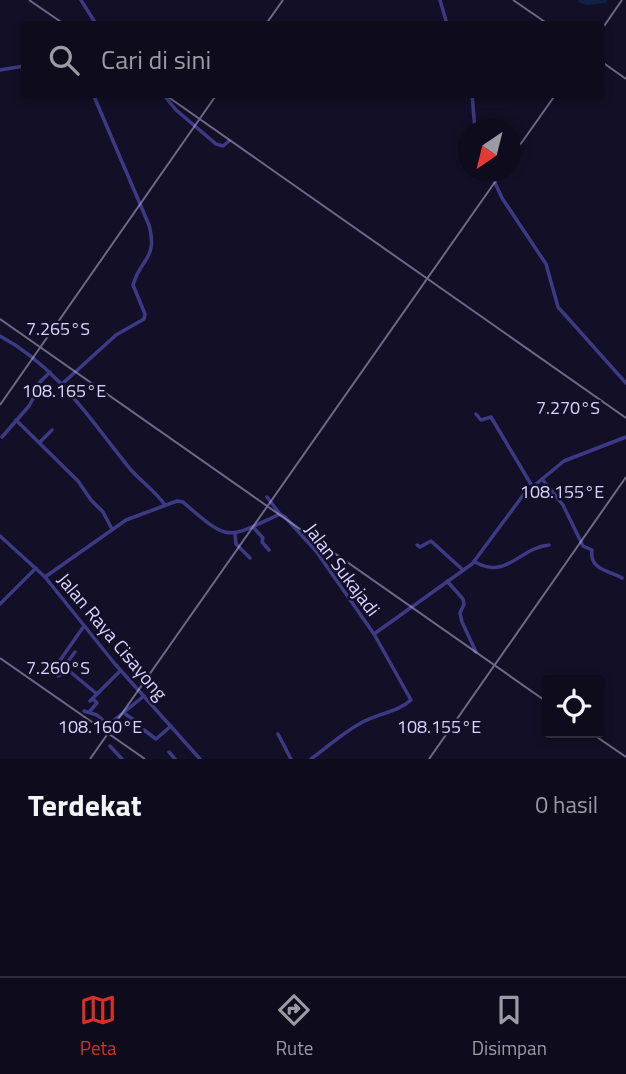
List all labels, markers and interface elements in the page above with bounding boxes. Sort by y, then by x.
search box [21,21,605,98]
text: Cari di sini [101,40,211,79]
icon: search [45,41,83,79]
north arrow [458,119,521,182]
text: 7.265°S [26,315,90,342]
text: 108.165°E [22,377,106,404]
text: 7.270°S [536,394,600,421]
text: 108.155°E [520,478,604,505]
street label: Jalan Sukajadi [298,516,388,622]
street label: Jalan Raya Cisayong [51,566,175,706]
text: 7.260°S [26,654,90,681]
map controls [542,675,605,738]
button: locate [542,675,605,738]
text: 108.160°E [58,713,142,740]
text: 108.155°E [397,713,481,740]
text: Terdekat [28,782,142,828]
text: 0 hasil [535,787,598,822]
tab: Peta [79,991,117,1062]
tab: Rute [275,991,313,1062]
tab: Disimpan [472,991,547,1062]

